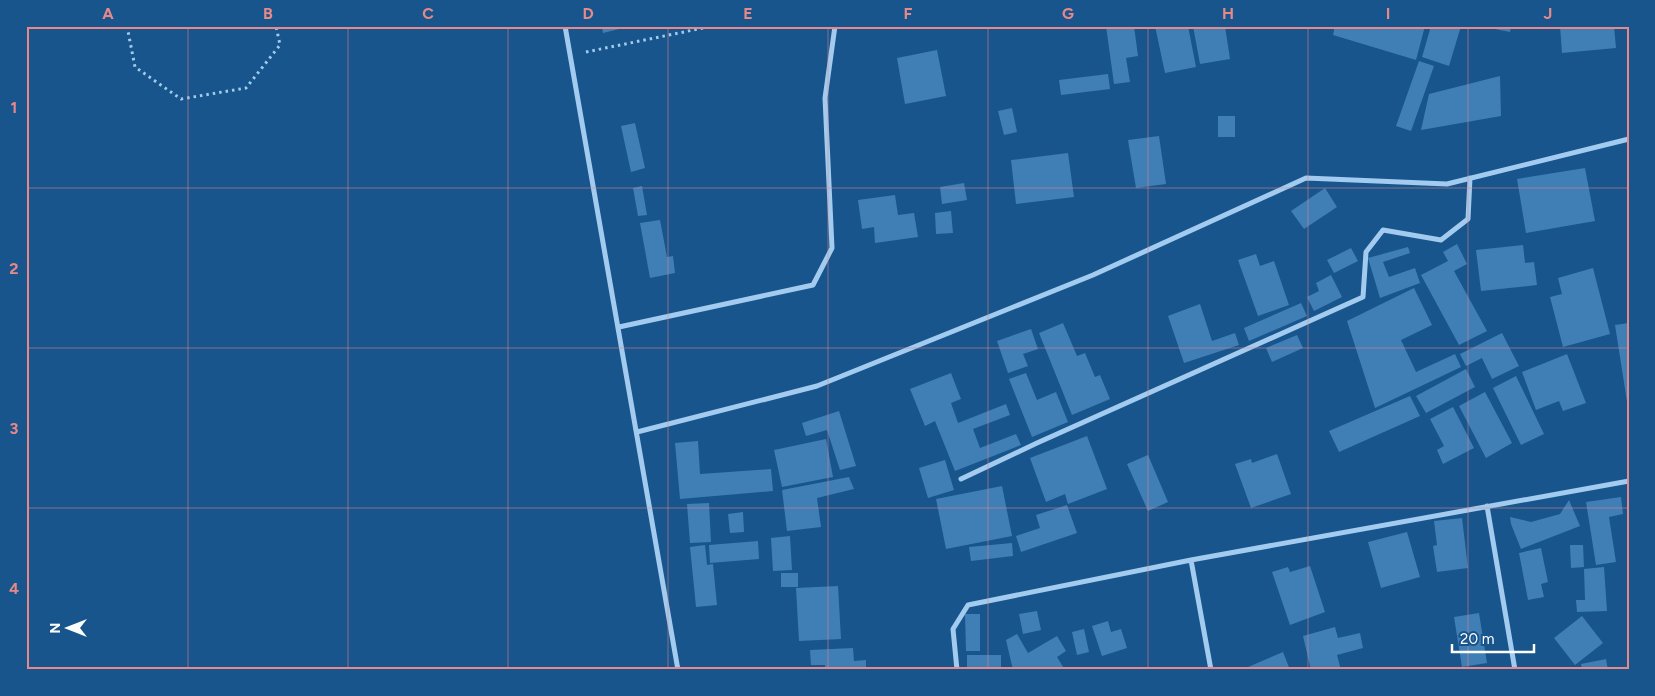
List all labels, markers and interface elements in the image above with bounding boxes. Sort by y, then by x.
text: A [102,4,114,23]
text: B [263,4,273,23]
text: C [422,4,434,23]
text: D [582,4,594,23]
text: E [743,4,753,23]
text: F [904,4,913,23]
text: G [1062,4,1074,23]
text: H [1222,4,1234,23]
text: I [1386,4,1390,23]
text: J [1544,4,1552,23]
text: 1 [11,98,17,117]
text: 2 [9,259,19,278]
text: 3 [10,419,19,438]
text: 4 [9,579,19,598]
north arrow [42,604,92,654]
scale bar [1452,621,1535,653]
text: N [47,623,64,633]
text: 20 m [1460,630,1494,648]

